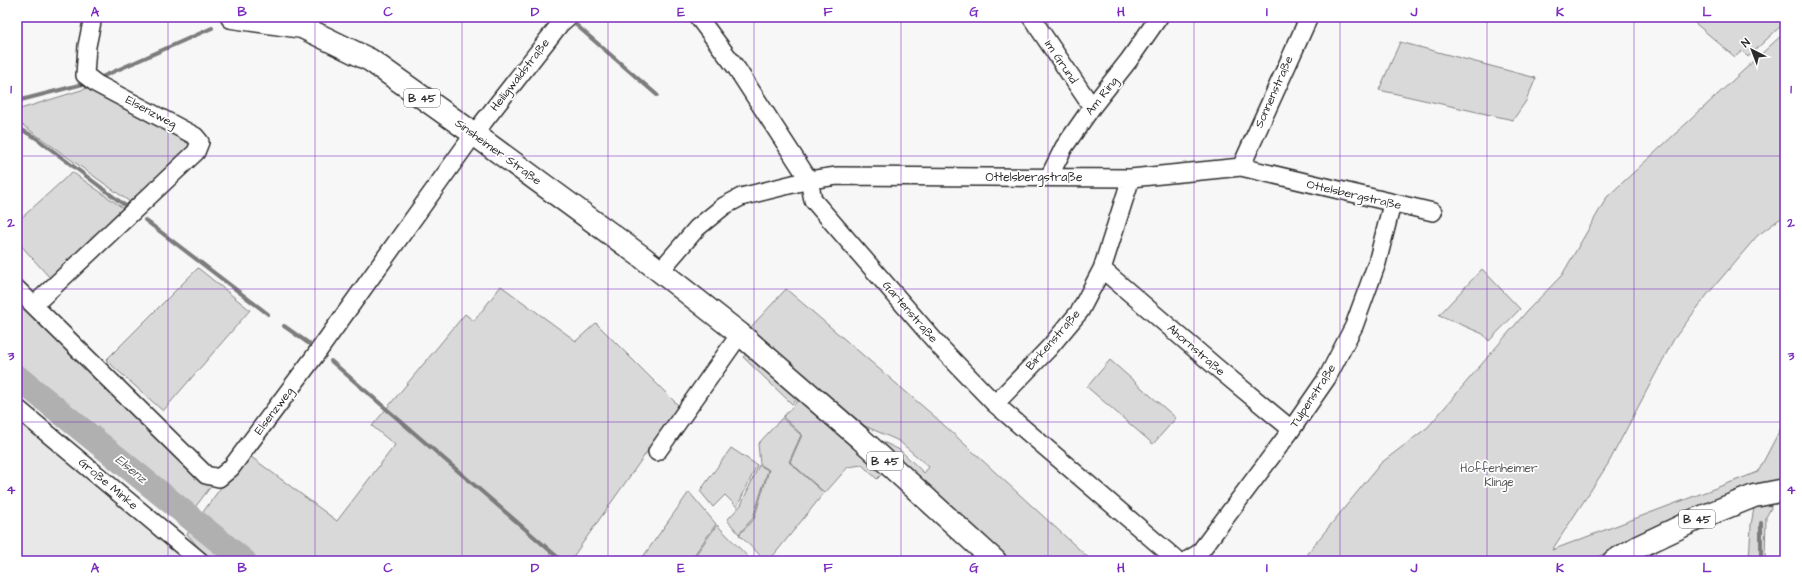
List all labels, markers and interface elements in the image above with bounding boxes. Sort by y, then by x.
text: A [91,3,100,21]
text: B [237,3,247,21]
text: C [383,3,393,21]
text: D [531,3,540,21]
text: E [677,3,685,21]
text: F [823,3,833,21]
text: G [969,3,979,21]
text: H [1117,3,1125,21]
text: I [1266,3,1268,21]
text: J [1410,3,1418,21]
text: K [1556,3,1564,21]
text: L [1702,3,1712,21]
north arrow [1732,30,1772,70]
street label: Heiligwaldstraße [486,35,555,115]
text: N [1738,35,1753,51]
street label: Im Grund [1040,37,1082,87]
street label: Sonnenstraße [1250,53,1298,131]
street label: Am Ring [1082,73,1123,119]
text: 1 [10,80,12,98]
text: 1 [1790,80,1792,98]
road number: B 45 [404,89,440,107]
street label: Elsenzweg [122,91,180,133]
street label: Sinsheimer Straße [451,115,545,190]
street label: Ottelsbergstraße [986,169,1083,187]
street label: Ottelsbergstraße [1305,176,1404,215]
text: 2 [6,214,15,232]
text: 2 [1786,214,1795,232]
street label: Gartenstraße [878,277,942,347]
street label: Birkenstraße [1022,306,1084,374]
street label: Ahornstraße [1163,320,1229,380]
text: 3 [7,347,15,365]
text: 3 [1787,347,1795,365]
street label: Tulpenstraße [1286,360,1340,431]
street label: Elsenzweg [250,384,298,439]
water label: Elsenz [111,451,152,488]
road number: B 45 [867,452,903,470]
street label: Große Minke [75,454,142,514]
park label: Hoffenheimer Klinge [1460,460,1538,492]
text: 4 [7,481,16,499]
text: 4 [1787,481,1796,499]
road number: B 45 [1679,510,1715,528]
text: A [91,559,100,577]
text: B [237,559,247,577]
text: C [383,559,393,577]
text: D [531,559,540,577]
text: E [677,559,685,577]
text: F [823,559,833,577]
text: G [969,559,979,577]
text: H [1117,559,1125,577]
text: I [1266,559,1268,577]
text: J [1410,559,1418,577]
text: K [1556,559,1564,577]
text: L [1702,559,1712,577]

